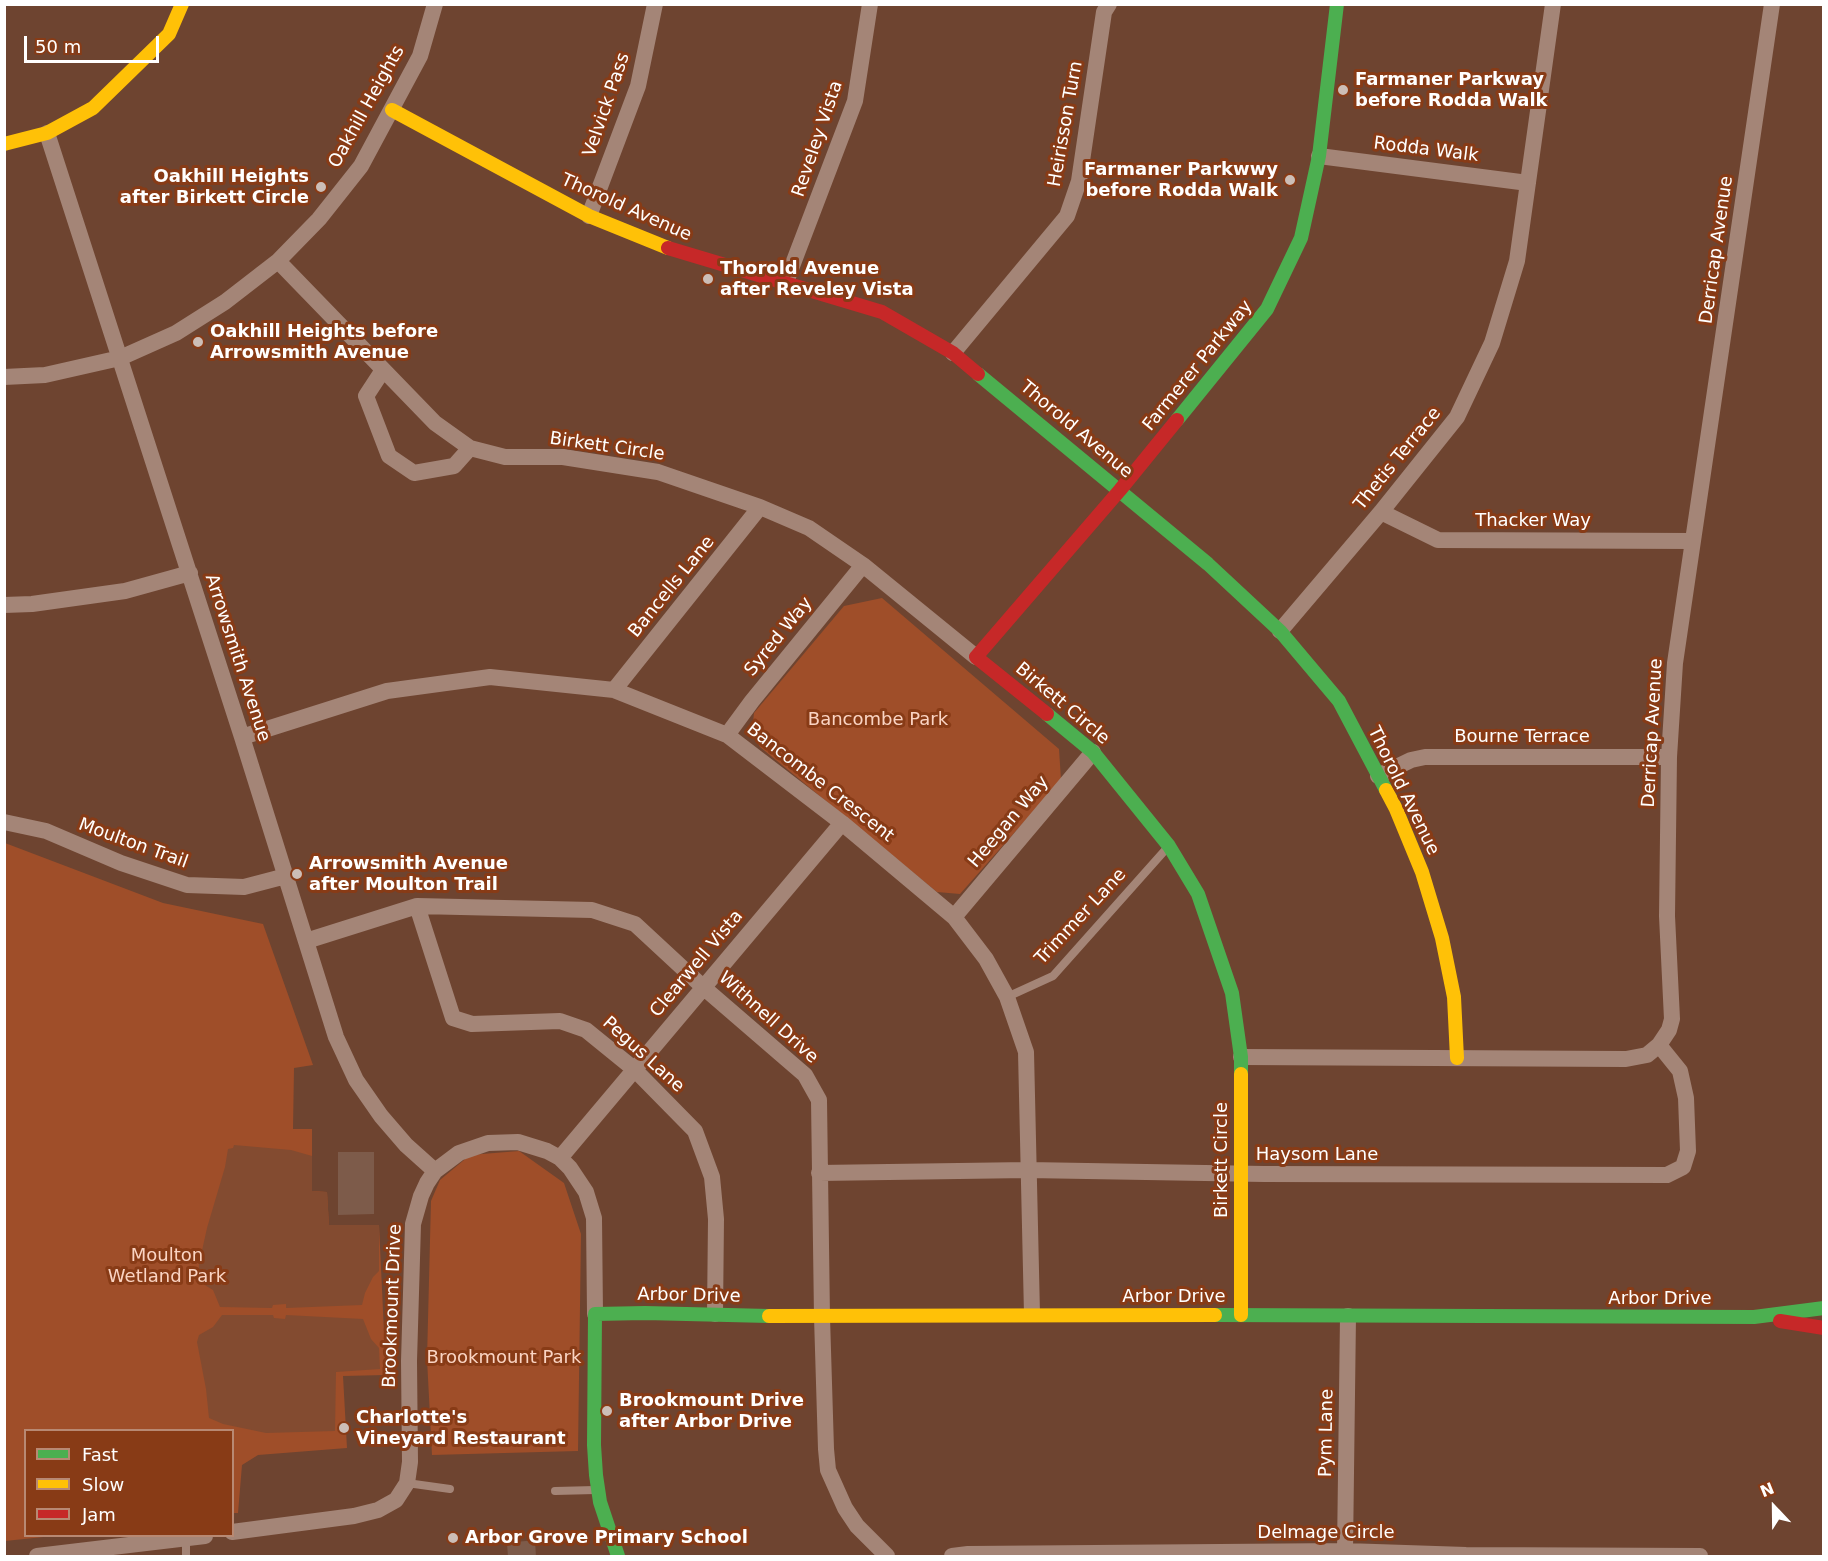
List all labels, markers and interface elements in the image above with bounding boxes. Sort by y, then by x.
scale bar [27,24,162,62]
text: 50 m [35,36,81,57]
street label: Oakhill Heights [324,42,410,172]
street label: Velvick Pass [579,50,635,160]
street label: Heirisson Turn [1044,60,1088,188]
place label: Farmaner Parkway before Rodda Walk [1355,69,1548,112]
street label: Reveley Vista [788,78,848,200]
marker: Farmaner Parkway before Rodda Walk [1336,83,1350,97]
street label: Rodda Walk [1372,133,1480,167]
place label: Farmaner Parkwwy before Rodda Walk [1084,159,1278,201]
place label: Oakhill Heights after Birkett Circle [120,166,309,208]
street label: Thorold Avenue [557,170,695,246]
marker: Farmaner Parkwwy before Rodda Walk [1283,173,1297,187]
street label: Derricap Avenue [1696,175,1738,325]
marker: Oakhill Heights after Birkett Circle [314,180,328,194]
place label: Thorold Avenue after Reveley Vista [720,258,914,300]
marker: Thorold Avenue after Reveley Vista [701,272,715,286]
street label: Farmerer Parkway [1139,296,1257,436]
place label: Oakhill Heights before Arrowsmith Avenue [210,321,438,364]
marker: Oakhill Heights before Arrowsmith Avenue [191,335,205,349]
street label: Thorold Avenue [1015,377,1137,483]
street label: Thetis Terrace [1350,403,1446,515]
street label: Birkett Circle [548,428,666,466]
street label: Thacker Way [1475,510,1591,532]
street label: Bancells Lane [624,532,720,642]
street label: Arrowsmith Avenue [200,571,274,745]
street label: Syred Way [741,593,817,681]
street label: Birkett Circle [1011,658,1113,750]
street label: Derricap Avenue [1638,658,1668,808]
park label: Bancombe Park [808,709,948,731]
street label: Bancombe Crescent [742,719,898,847]
street label: Thorold Avenue [1363,723,1443,859]
street label: Bourne Terrace [1454,726,1590,748]
street label: Heegan Way [964,772,1054,872]
street label: Moulton Trail [75,814,191,874]
place label: Arrowsmith Avenue after Moulton Trail [309,853,508,896]
street label: Trimmer Lane [1031,864,1131,970]
marker: Arrowsmith Avenue after Moulton Trail [290,867,304,881]
street label: Clearwell Vista [646,906,748,1022]
street label: Withnell Drive [714,967,822,1069]
street label: Pegus Lane [598,1013,688,1097]
street label: Birkett Circle [1211,1102,1233,1218]
street label: Haysom Lane [1256,1144,1378,1166]
street label: Brookmount Drive [379,1224,407,1388]
park label: Moulton Wetland Park [108,1245,226,1288]
street label: Arbor Drive [637,1284,741,1308]
street label: Arbor Drive [1122,1286,1226,1308]
street label: Arbor Drive [1608,1288,1712,1310]
park label: Brookmount Park [427,1347,581,1369]
street label: Pym Lane [1315,1389,1339,1477]
place label: Brookmount Drive after Arbor Drive [619,1390,804,1432]
marker: Brookmount Drive after Arbor Drive [600,1404,614,1418]
place label: Charlotte's Vineyard Restaurant [356,1407,566,1450]
marker: Charlotte's Vineyard Restaurant [337,1421,351,1435]
legend [24,1429,234,1537]
text: Fast [82,1444,118,1465]
text: Slow [82,1474,124,1495]
north arrow [1744,1477,1804,1537]
text: N [1757,1479,1777,1501]
text: Jam [82,1504,116,1525]
street label: Delmage Circle [1257,1522,1395,1544]
place label: Arbor Grove Primary School [465,1527,748,1549]
marker: Arbor Grove Primary School [446,1531,460,1545]

